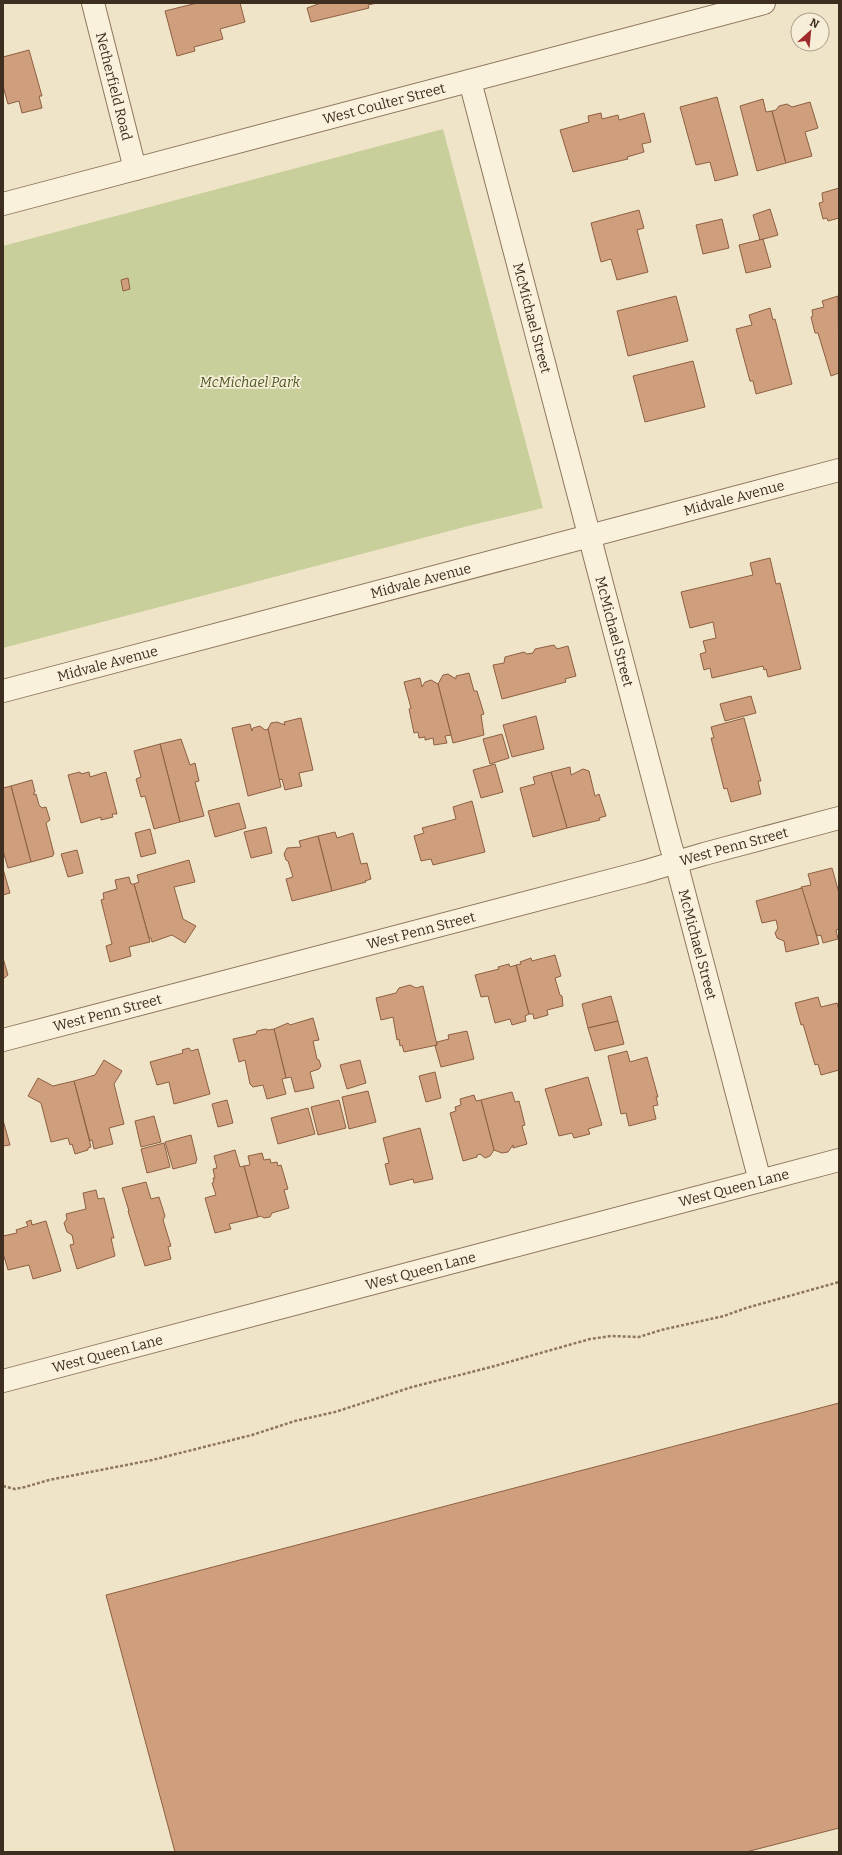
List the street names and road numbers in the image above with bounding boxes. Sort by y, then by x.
street label: Netherfield Road [92,31,136,142]
street label: West Coulter Street [321,79,447,128]
street label: McMichael Street [510,261,555,375]
street label: Midvale Avenue [682,476,786,519]
street label: Midvale Avenue [369,559,473,602]
street label: McMichael Street [592,574,637,688]
street label: Midvale Avenue [55,642,160,685]
street label: West Penn Street [678,824,790,869]
street label: McMichael Street [675,887,720,1002]
street label: West Penn Street [365,908,477,953]
street label: West Penn Street [51,990,164,1035]
street label: West Queen Lane [677,1165,791,1211]
street label: West Queen Lane [364,1248,478,1293]
street label: West Queen Lane [50,1331,164,1376]

